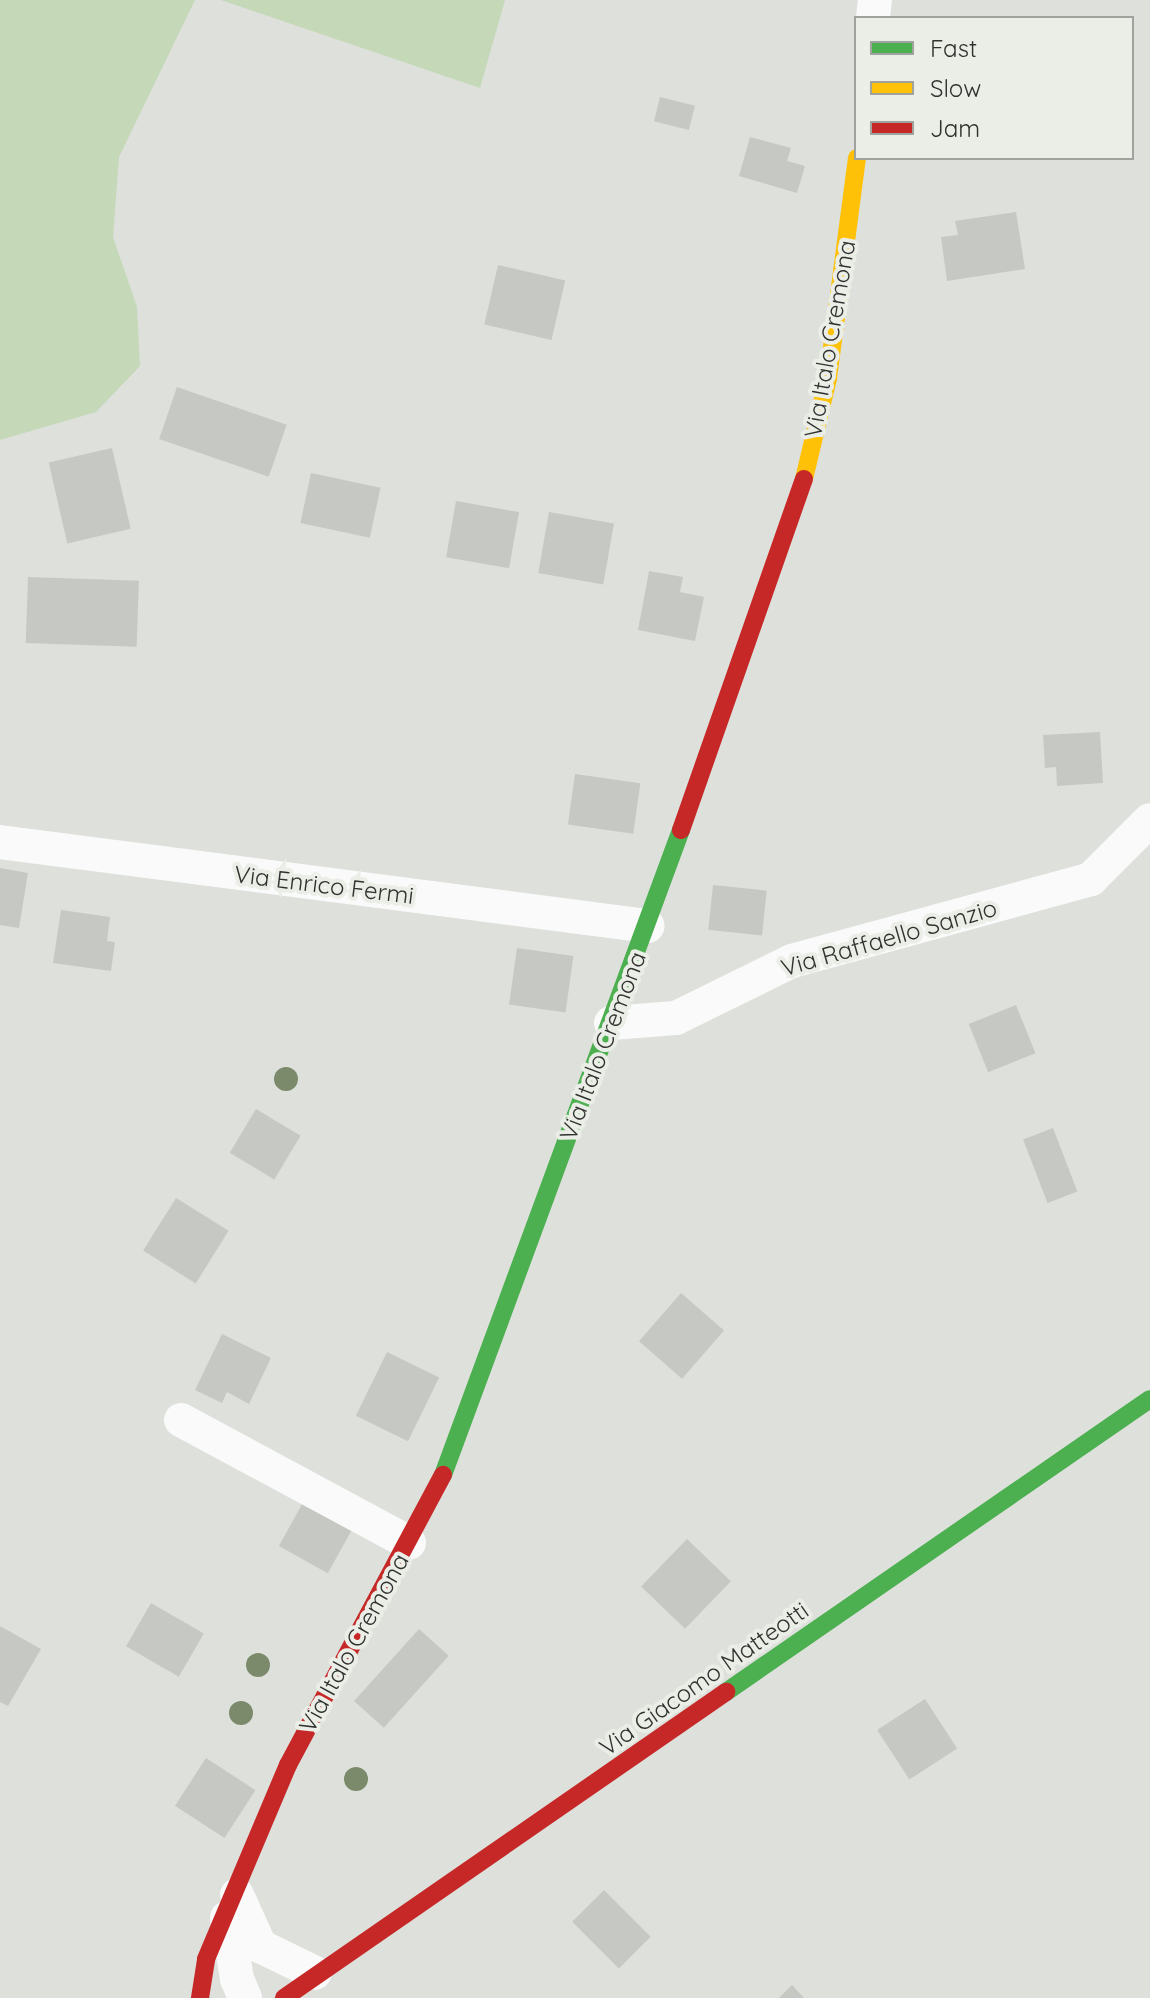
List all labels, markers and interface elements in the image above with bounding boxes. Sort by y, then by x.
legend [854,16,1134,160]
text: Fast [930,33,977,63]
text: Slow [930,73,981,103]
text: Jam [930,113,980,143]
street label: Via Italo Cremona [798,238,862,440]
street label: Via Enrico Fermi [233,860,415,910]
street label: Via Raffaello Sanzio [778,893,1000,983]
street label: Via Italo Cremona [554,948,652,1144]
street label: Via Italo Cremona [293,1549,415,1737]
street label: Via Giacomo Matteotti [594,1596,814,1762]

